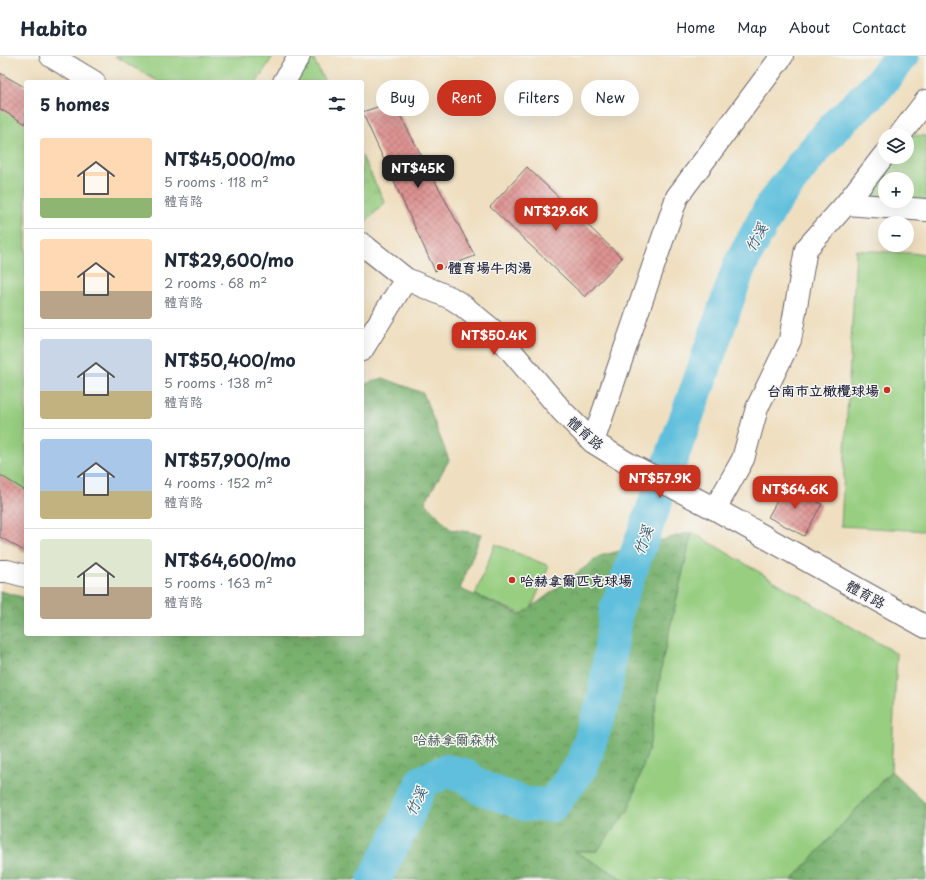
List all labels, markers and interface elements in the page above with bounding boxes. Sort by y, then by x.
text: Habito [20,14,87,42]
text: Home [676,17,715,38]
text: Map [737,17,767,38]
text: About [789,17,830,38]
text: Contact [852,17,906,38]
chip: Buy [376,80,429,116]
chip: Rent [437,80,496,116]
chip: Filters [504,80,573,116]
chip: New [581,80,639,116]
text: 5 homes [40,91,110,117]
icon: filters [326,93,348,115]
map controls [878,128,914,252]
button: layers [878,128,914,164]
text: NT$45,000/mo [164,146,295,172]
icon: home [72,154,120,202]
pin: NT$45K [385,155,451,189]
text: NT$45K [391,158,445,177]
text: 5 rooms · 118 m² [164,172,269,191]
button: + [878,172,914,208]
text: 體育路 [164,191,203,210]
pin: NT$29.6K [515,198,597,232]
text: NT$29.6K [524,201,588,220]
button: − [878,216,914,252]
water label: 竹溪 [738,217,773,256]
text: NT$29,600/mo [164,247,294,273]
icon: home [72,255,120,303]
place label: 體育場牛肉湯 [448,257,532,278]
marker: 體育場牛肉湯 [435,262,445,272]
text: 2 rooms · 68 m² [164,273,267,292]
text: 體育路 [164,292,203,311]
pin: NT$50.4K [453,322,535,356]
text: NT$50.4K [461,325,527,344]
text: NT$50,400/mo [164,347,296,373]
icon: home [72,355,120,403]
text: 5 rooms · 138 m² [164,373,273,392]
place label: 台南市立橄欖球場 [767,380,879,401]
marker: 台南市立橄欖球場 [882,385,892,395]
text: 體育路 [164,392,203,411]
street label: 體育路 [563,411,609,455]
text: NT$57,900/mo [164,447,290,473]
icon: home [72,455,120,503]
pin: NT$57.9K [619,465,701,499]
text: NT$57.9K [628,468,692,487]
text: 4 rooms · 152 m² [164,473,273,492]
pin: NT$64.6K [754,476,836,510]
text: NT$64.6K [762,479,828,498]
text: 體育路 [164,492,203,511]
water label: 竹溪 [626,521,658,558]
text: NT$64,600/mo [164,547,296,573]
icon: home [72,555,120,603]
place label: 哈赫拿爾匹克球場 [520,570,632,591]
text: 5 rooms · 163 m² [164,573,273,592]
marker: 哈赫拿爾匹克球場 [507,575,517,585]
street label: 體育路 [843,575,889,613]
text: 體育路 [164,592,203,611]
park label: 哈赫拿爾森林 [413,729,498,750]
water label: 竹溪 [398,782,432,820]

